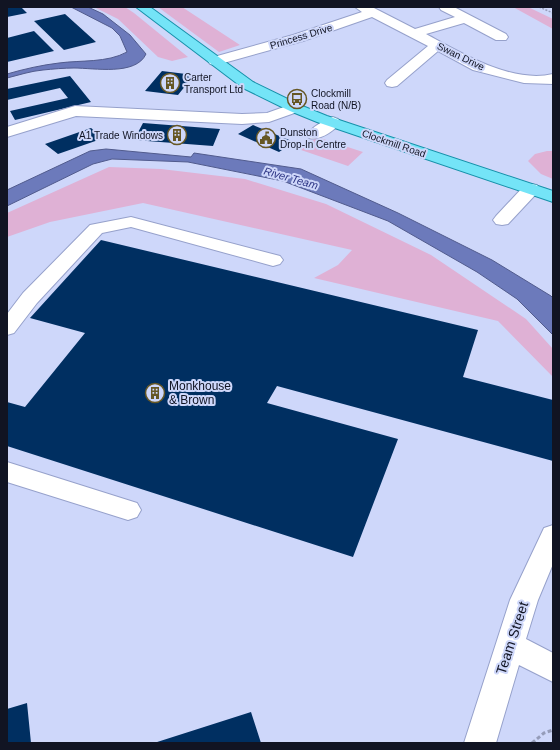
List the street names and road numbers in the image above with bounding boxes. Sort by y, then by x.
street label: Princess Drive [269,22,334,51]
street label: Swan Drive [435,40,487,73]
street label: Clockmill Road [361,127,427,160]
street label: Team Street [493,600,531,676]

